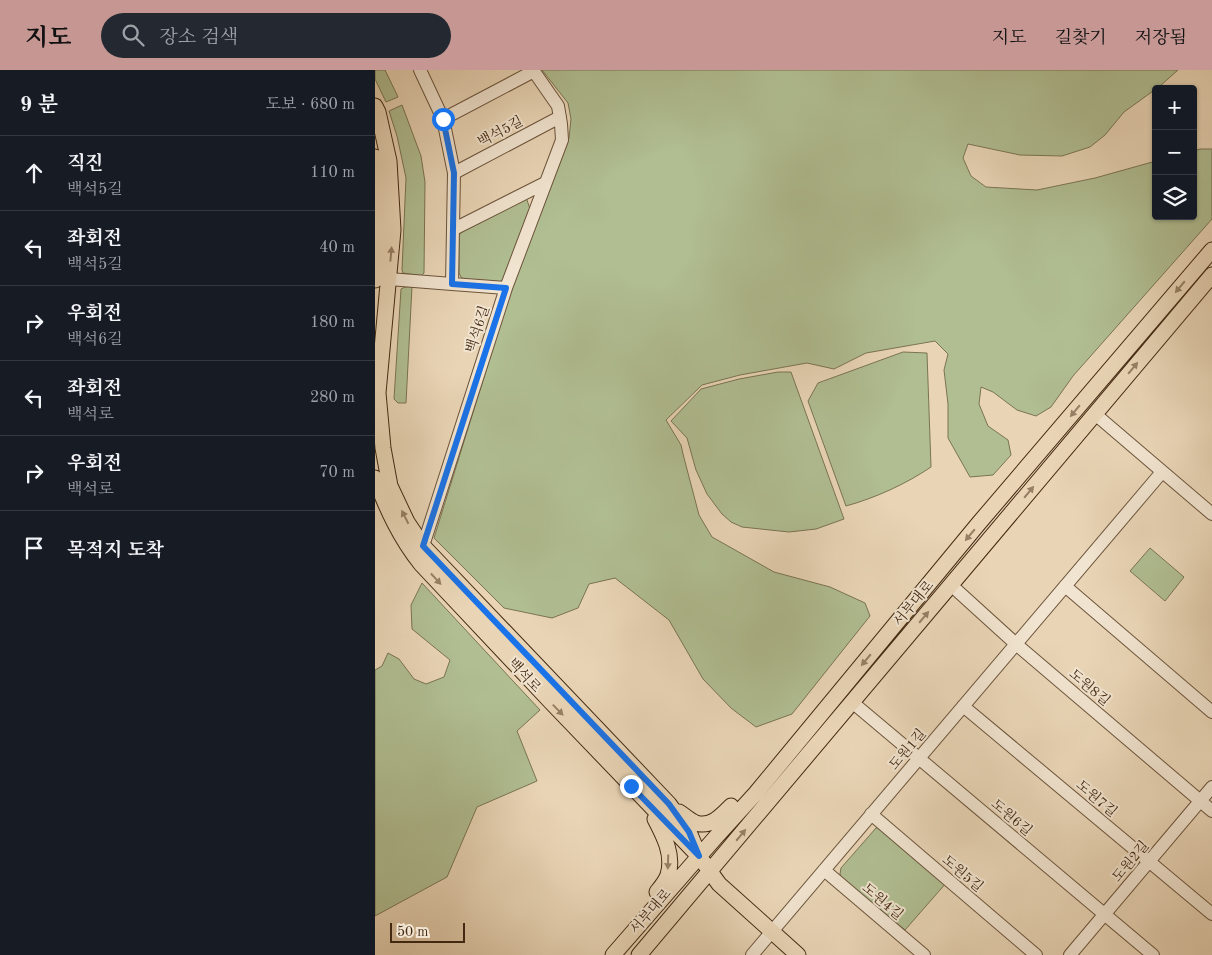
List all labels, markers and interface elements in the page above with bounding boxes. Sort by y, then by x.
search box [101,13,451,58]
icon: search [119,21,147,49]
text: 지도 [25,27,71,51]
text: 장소 검색 [159,29,238,48]
text: 지도 [992,29,1027,47]
text: 길찾기 [1055,29,1107,47]
text: 저장됨 [1135,29,1187,47]
map controls [1152,85,1197,220]
button: + [1152,85,1197,130]
text: 9 분 [20,95,58,116]
text: 도보 · 680 m [266,97,355,113]
route start [432,108,455,131]
street label: 백석5길 [475,113,525,149]
button: − [1152,130,1197,175]
text: 직진 [67,155,104,174]
icon: ahead [20,159,48,187]
text: 110 m [310,165,355,181]
button: layers [1152,175,1197,220]
text: 백석5길 [67,182,123,198]
text: 좌회전 [67,230,122,249]
icon: left [20,234,48,262]
text: 40 m [319,240,355,256]
one-way arrow [387,246,395,262]
text: 백석5길 [67,257,123,273]
one-way arrow [1175,280,1186,293]
street label: 백석6길 [463,304,492,355]
text: 우회전 [67,305,122,324]
icon: right [20,309,48,337]
text: 180 m [310,315,355,331]
text: 백석6길 [67,332,123,348]
one-way arrow [1128,362,1139,375]
text: 좌회전 [67,380,122,399]
icon: left [20,384,48,412]
text: 280 m [310,390,355,406]
one-way arrow [1070,404,1081,417]
text: 백석로 [67,407,113,423]
text: 우회전 [67,455,122,474]
icon: right [20,459,48,487]
text: 70 m [319,465,355,481]
text: 백석로 [67,482,113,498]
one-way arrow [1023,487,1035,499]
one-way arrow [401,509,409,524]
one-way arrow [964,528,976,540]
icon: arrive [20,534,48,562]
text: 목적지 도착 [67,542,164,561]
one-way arrow [430,572,442,584]
street label: 서부대로 [890,577,937,629]
one-way arrow [919,610,930,623]
one-way arrow [861,653,872,666]
street label: 백석로 [505,655,544,696]
street label: 도원8길 [1066,666,1113,709]
one-way arrow [552,704,564,716]
street label: 도원1길 [886,726,929,773]
route end [620,775,643,798]
street label: 도원7길 [1073,777,1120,820]
street label: 도원6길 [988,796,1035,839]
one-way arrow [735,828,746,841]
street label: 도원2길 [1109,838,1152,885]
street label: 도원5길 [939,852,986,895]
one-way arrow [664,854,672,870]
street label: 도원4길 [859,880,906,923]
street label: 서부대로 [627,886,674,937]
scale bar [390,920,465,943]
text: 50 m [397,925,428,939]

